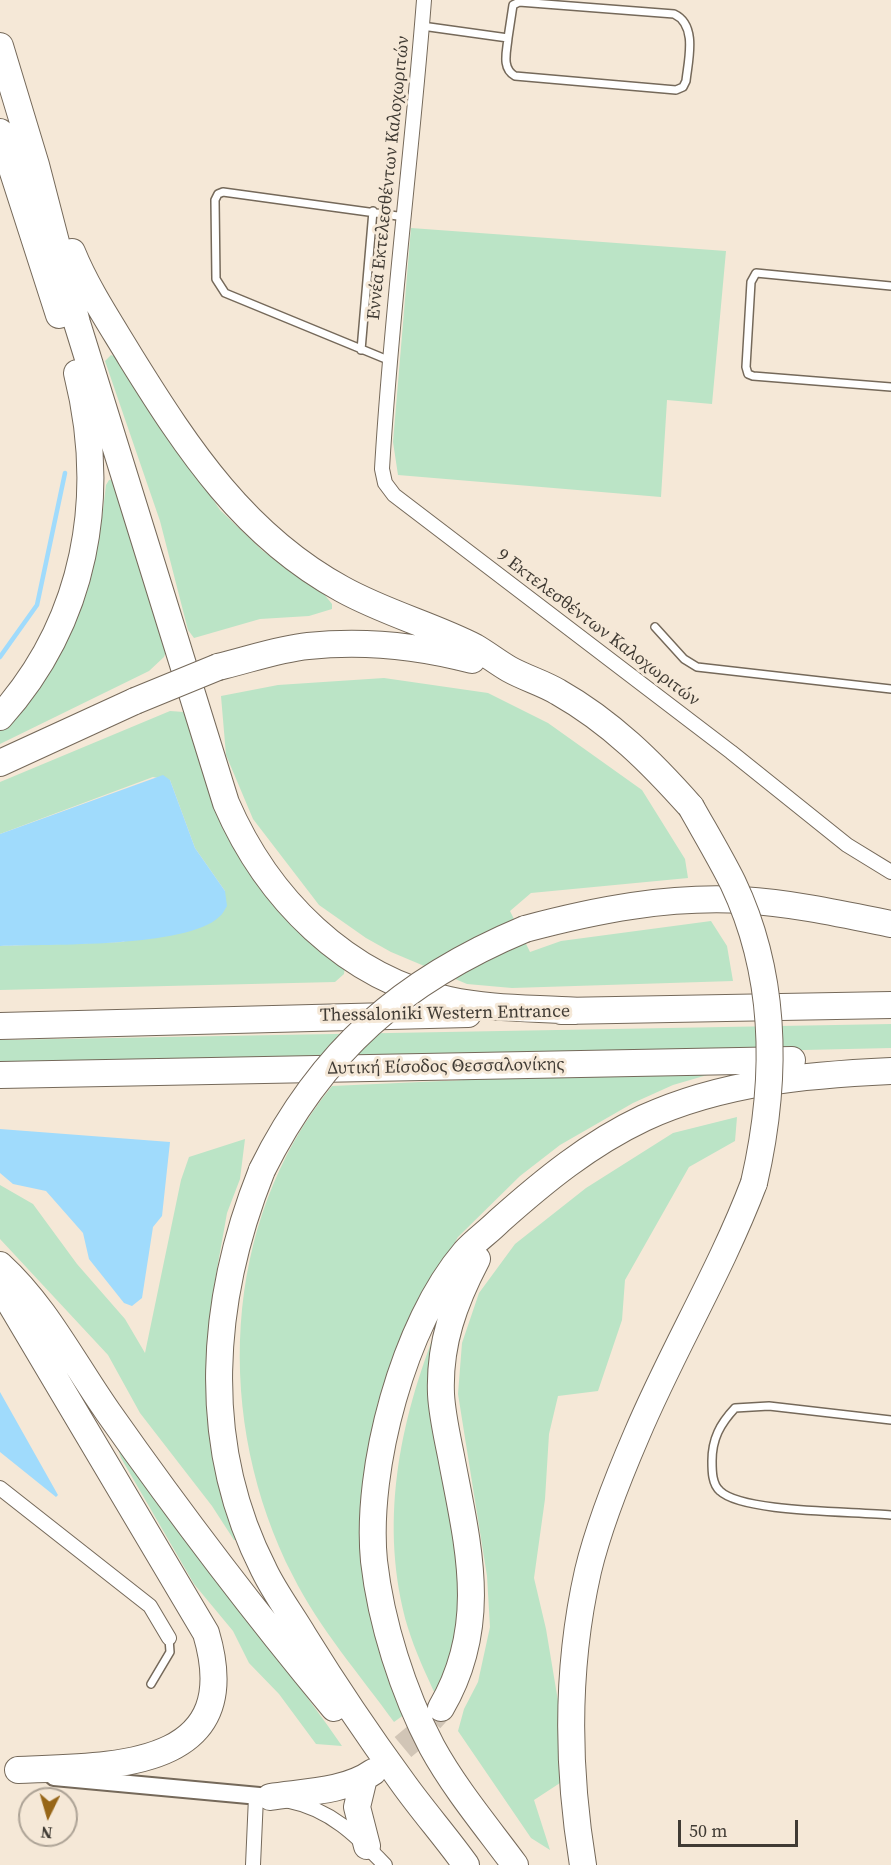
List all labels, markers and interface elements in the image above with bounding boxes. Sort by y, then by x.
street label: Εννέα Εκτελεσθέντων Καλοχωριτών [363,35,415,321]
street label: 9 Εκτελεσθέντων Καλοχωριτών [492,545,704,711]
street label: Thessaloniki Western Entrance [320,1001,570,1027]
street label: Δυτική Είσοδος Θεσσαλονίκης [327,1054,565,1080]
north arrow [18,1787,78,1847]
scale bar [681,1808,801,1846]
text: 50 m [689,1818,727,1843]
text: N [40,1821,53,1844]

